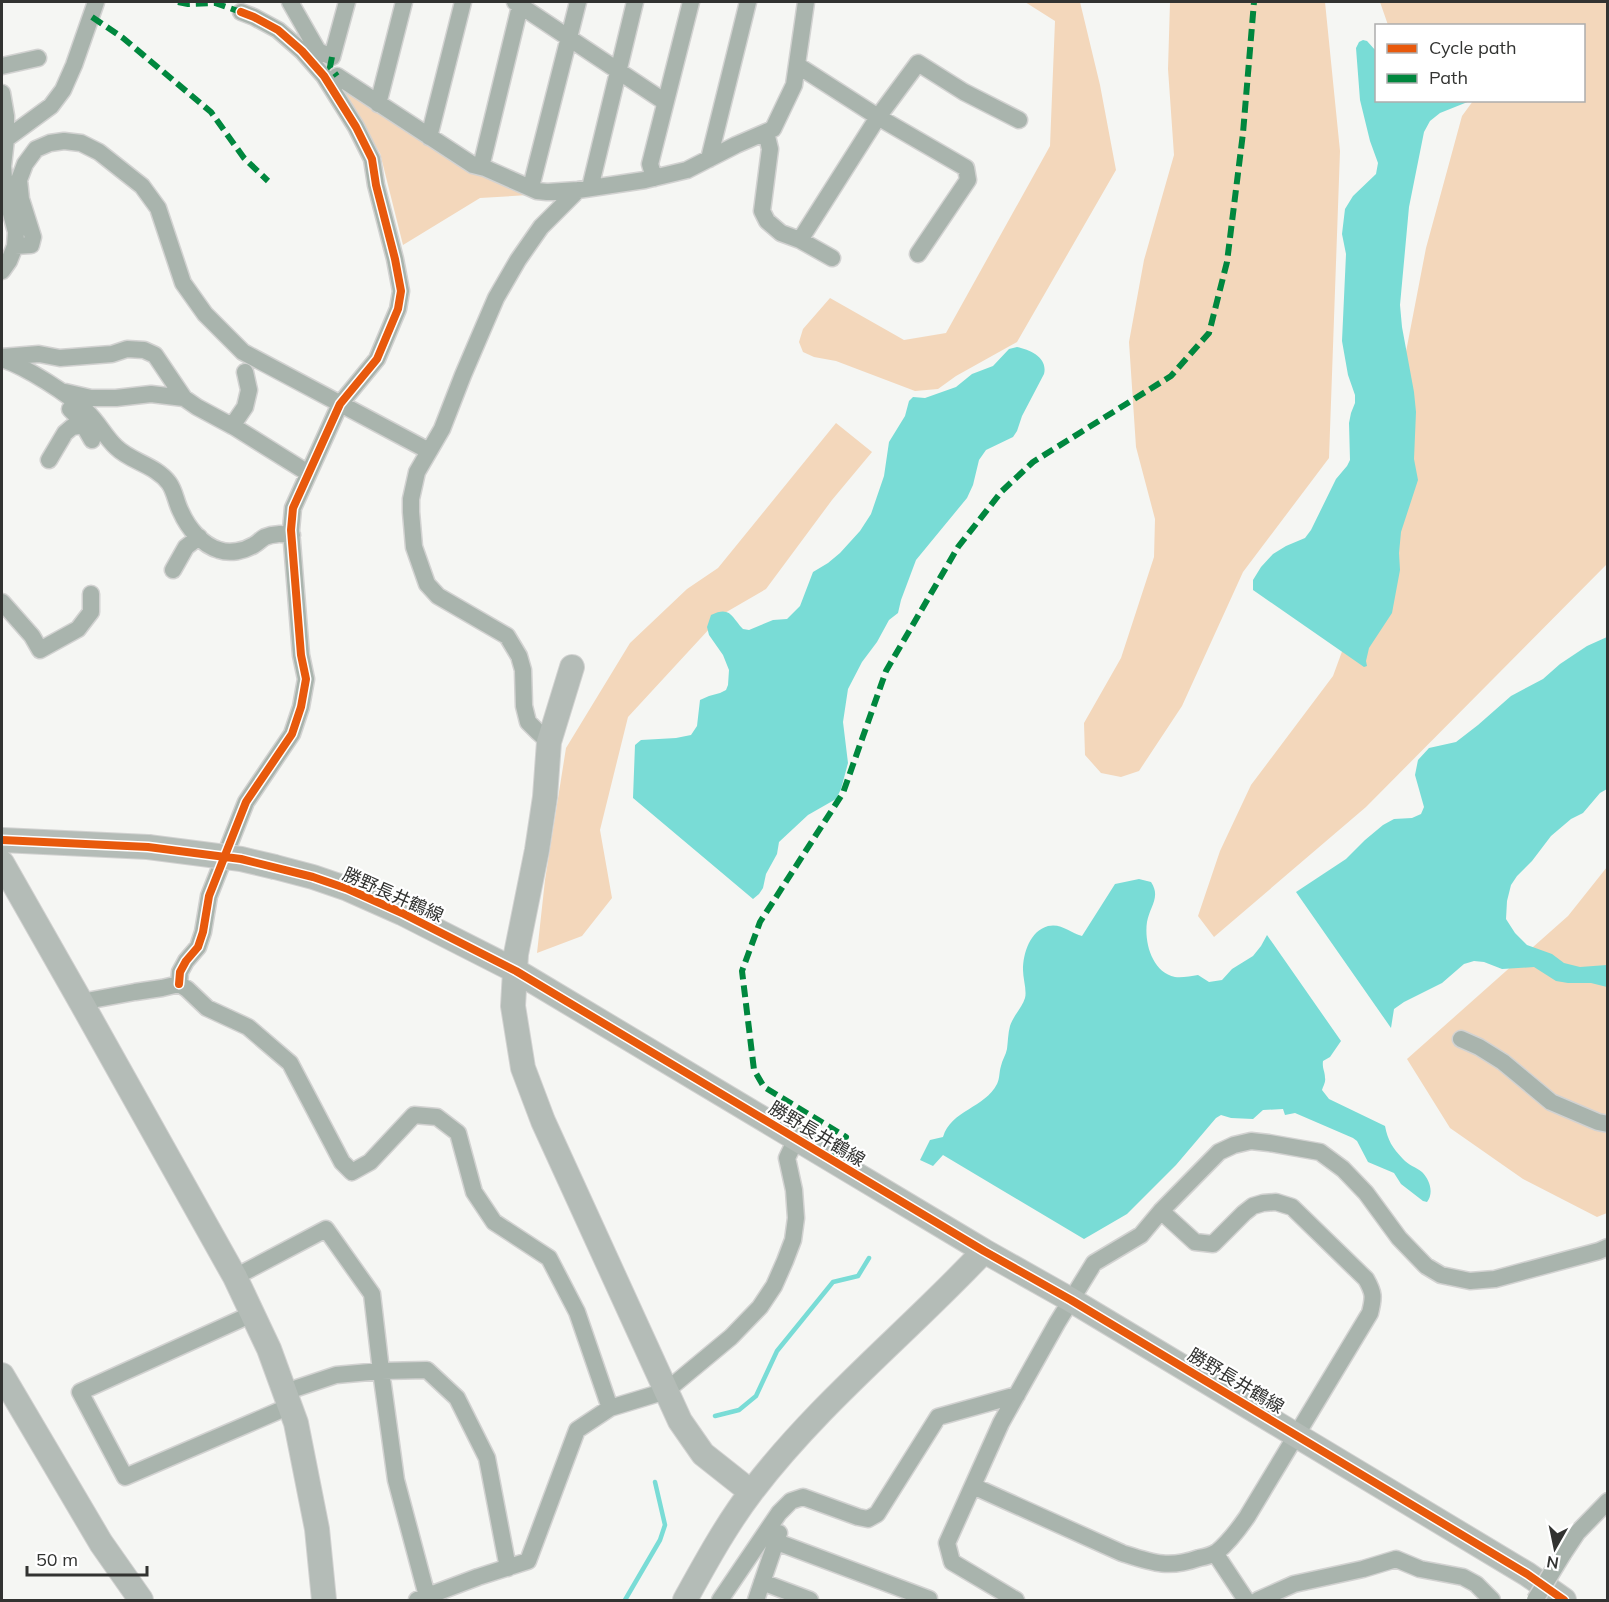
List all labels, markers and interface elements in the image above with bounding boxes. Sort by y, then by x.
legend [1375,24,1585,102]
text: Cycle path [1429,36,1516,59]
text: Path [1429,66,1468,89]
street label: 勝野長井鶴線 [339,862,447,927]
street label: 勝野長井鶴線 [765,1096,869,1171]
street label: 勝野長井鶴線 [1184,1343,1288,1418]
north arrow [1525,1518,1585,1578]
scale bar [27,1539,147,1577]
text: 50 m [36,1548,78,1571]
text: N [1545,1552,1560,1574]

